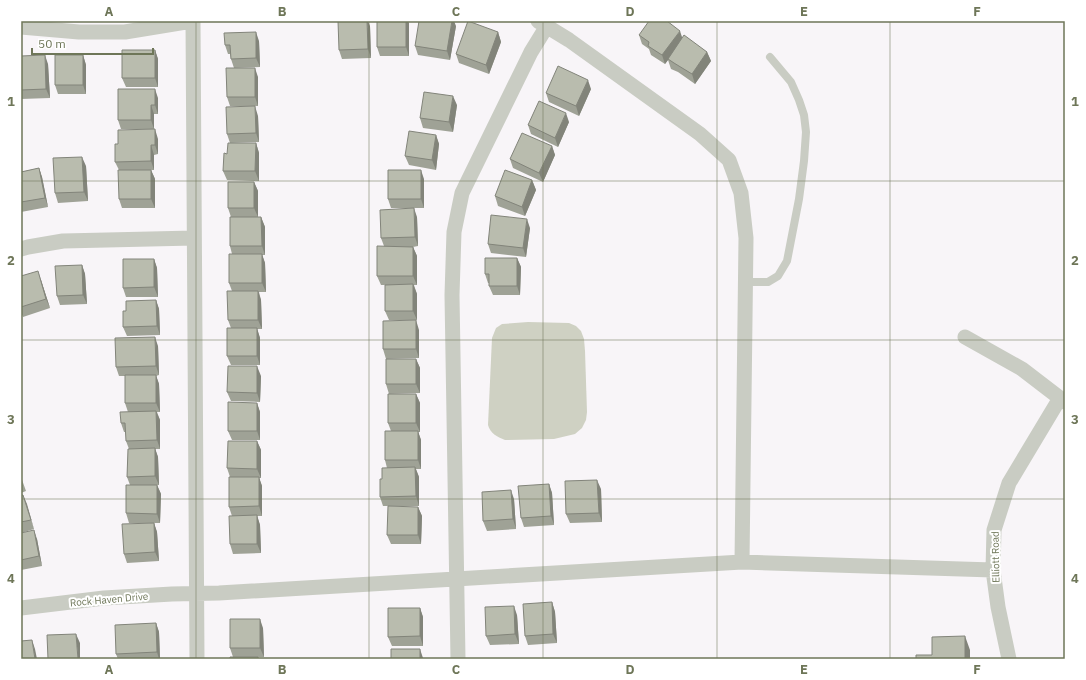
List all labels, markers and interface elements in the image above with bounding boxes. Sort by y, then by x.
text: A [105,3,114,20]
text: B [278,3,287,20]
text: C [452,3,461,20]
text: D [625,3,635,20]
text: E [800,3,808,20]
text: F [973,3,981,20]
scale bar [32,30,153,56]
text: 50 m [38,36,66,51]
text: 1 [7,93,15,110]
text: 1 [1071,93,1079,110]
text: 2 [7,252,15,269]
text: 2 [1071,252,1079,269]
text: 3 [7,411,15,428]
text: 3 [1071,411,1079,428]
street label: Elliott Road [989,531,1002,583]
text: 4 [7,570,15,587]
text: 4 [1071,570,1079,587]
street label: Rock Haven Drive [69,590,149,609]
text: A [105,661,114,678]
text: B [278,661,287,678]
text: C [452,661,461,678]
text: D [625,661,635,678]
text: E [800,661,808,678]
text: F [973,661,981,678]

